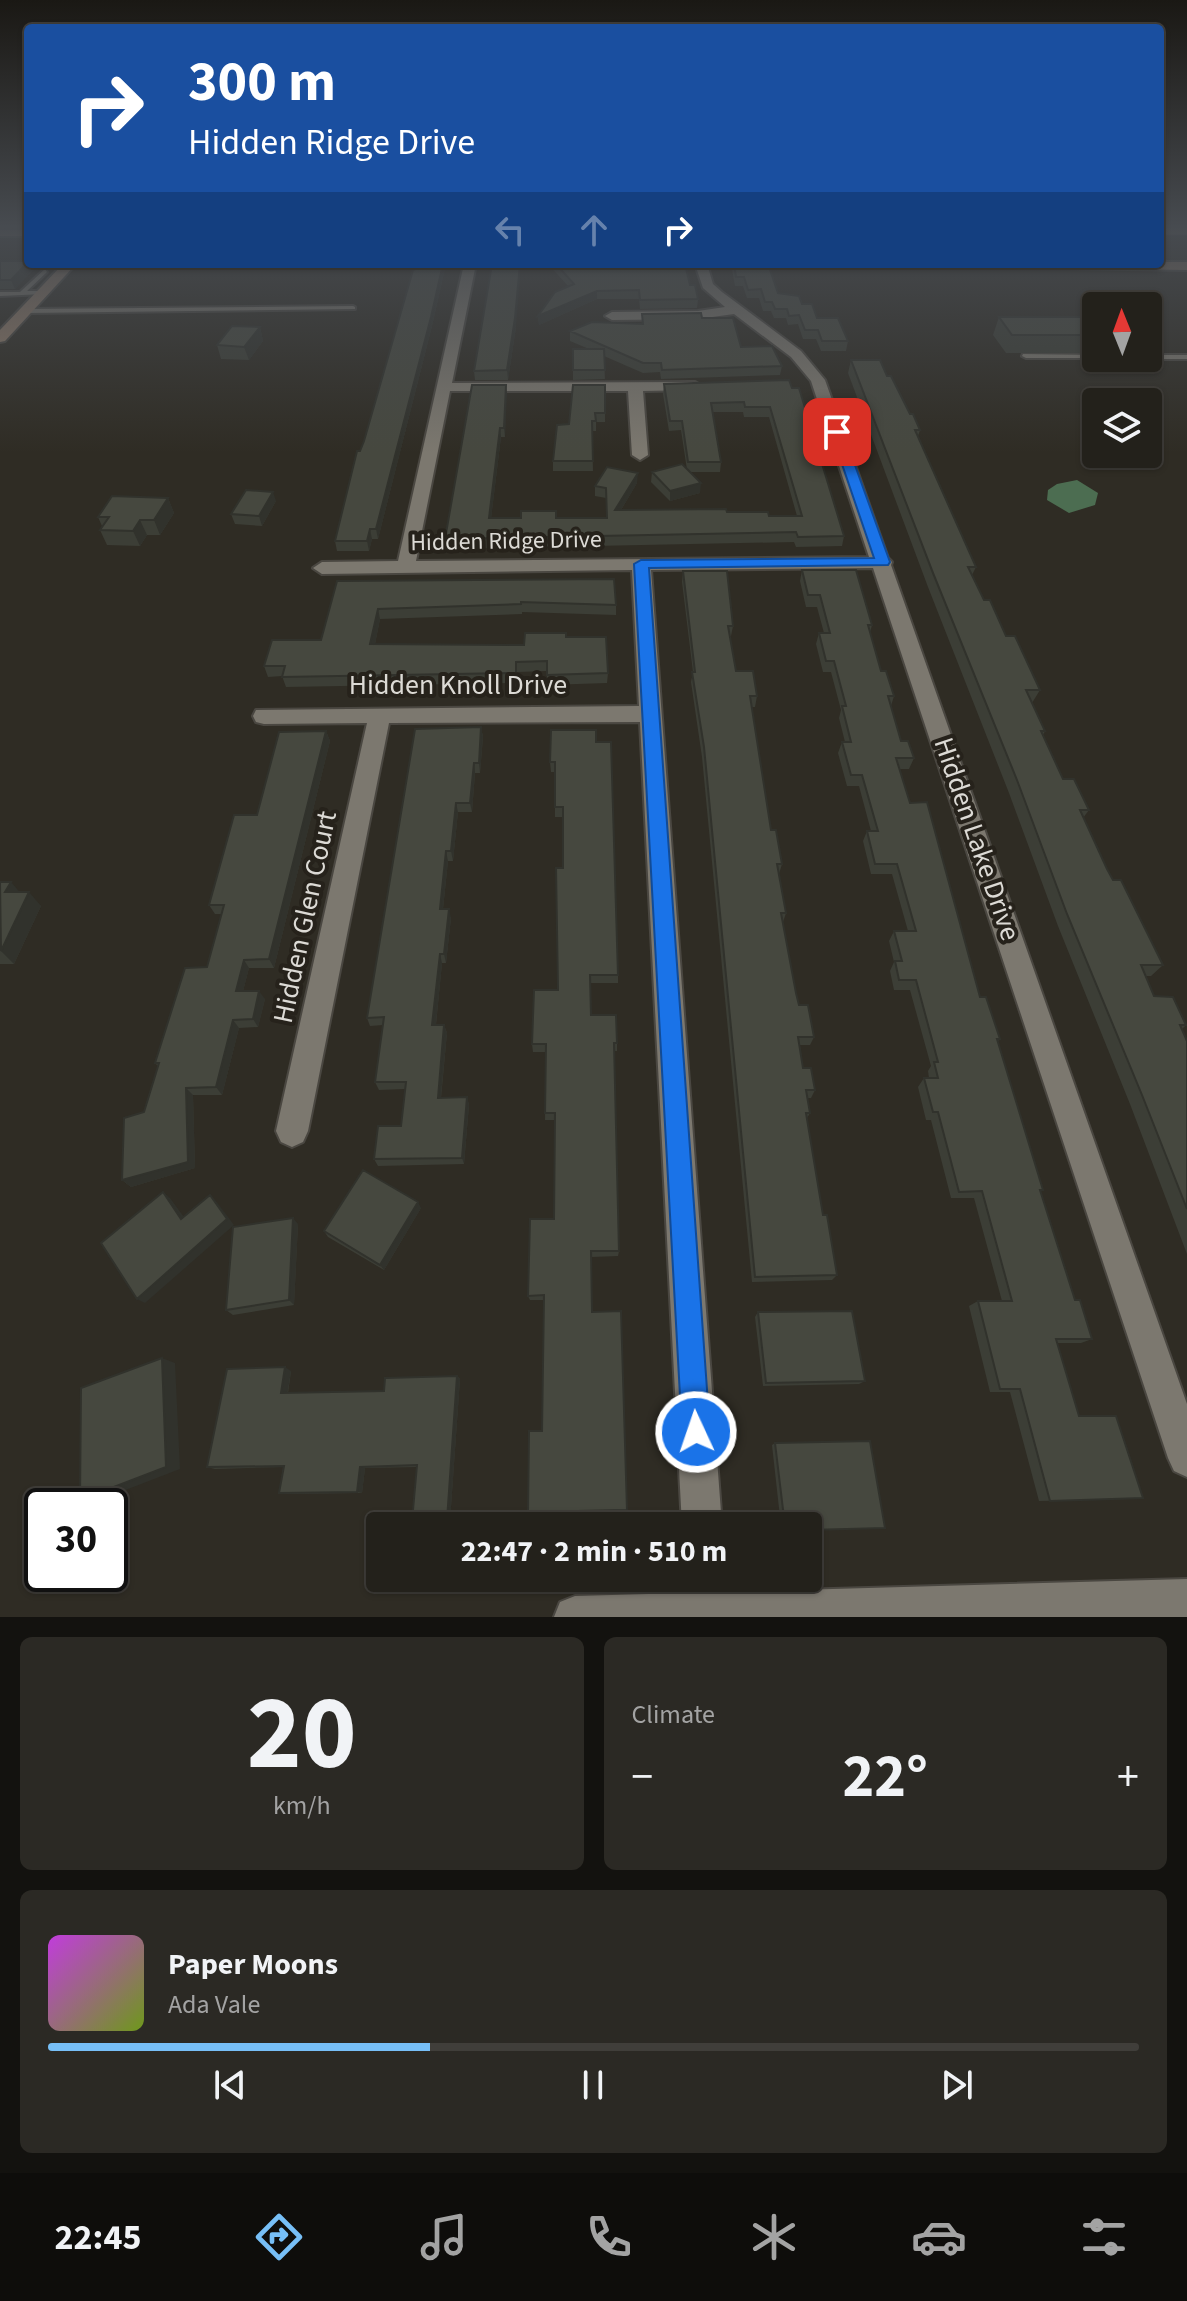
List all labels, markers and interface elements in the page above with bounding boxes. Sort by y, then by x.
text: 300 m [188,43,336,122]
icon: right [56,56,160,160]
text: Hidden Ridge Drive [188,117,475,168]
icon: left [488,208,532,252]
icon: ahead [572,208,616,252]
icon: right [656,208,700,252]
north arrow [1082,292,1162,372]
map controls [1082,292,1162,468]
button: layers [1082,388,1162,468]
pin [803,398,871,466]
icon: arrive [815,410,859,454]
street label: Hidden Ridge Drive [410,522,602,560]
street label: Hidden Knoll Drive [349,665,567,705]
street label: Hidden Lake Drive [924,732,1030,946]
street label: Hidden Glen Court [263,807,347,1027]
position arrow [654,1390,738,1474]
speed limit sign: 30 [24,1488,128,1592]
text: 22:47 · 2 min · 510 m [461,1530,727,1573]
text: 20 [247,1661,357,1809]
text: Climate [632,1696,715,1733]
text: 22° [843,1735,928,1820]
text: − [632,1746,653,1809]
text: + [1117,1746,1139,1809]
text: km/h [273,1787,331,1824]
text: Paper Moons [168,1943,338,1986]
text: Ada Vale [168,1986,260,2023]
icon: previous [208,2063,252,2107]
icon: pause [571,2063,615,2107]
icon: next [935,2063,979,2107]
icon: directions [251,2209,307,2265]
icon: music [416,2209,472,2265]
icon: phone [581,2209,637,2265]
icon: climate [746,2209,802,2265]
icon: car [911,2209,967,2265]
icon: filters [1076,2209,1132,2265]
text: 22:45 [55,2212,141,2263]

